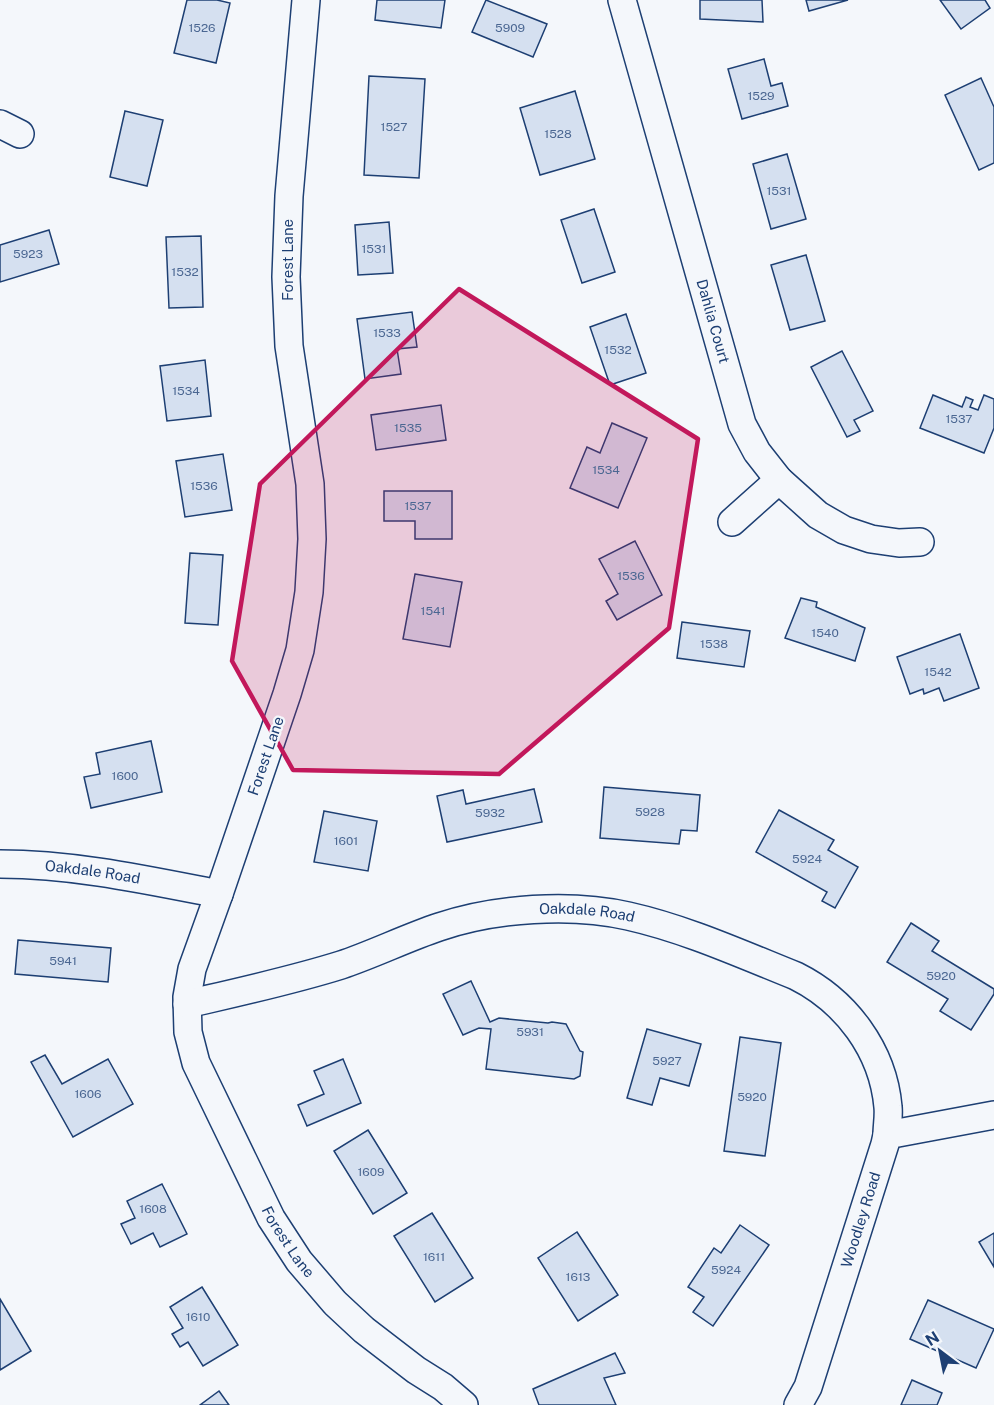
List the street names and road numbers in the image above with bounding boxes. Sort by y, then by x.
street label: Forest Lane [279,219,296,301]
street label: Dahlia Court [693,277,733,365]
street label: Forest Lane [244,714,287,797]
street label: Oakdale Road [44,857,142,887]
street label: Oakdale Road [539,900,637,925]
street label: Woodley Road [837,1170,884,1270]
street label: Forest Lane [259,1203,318,1281]

